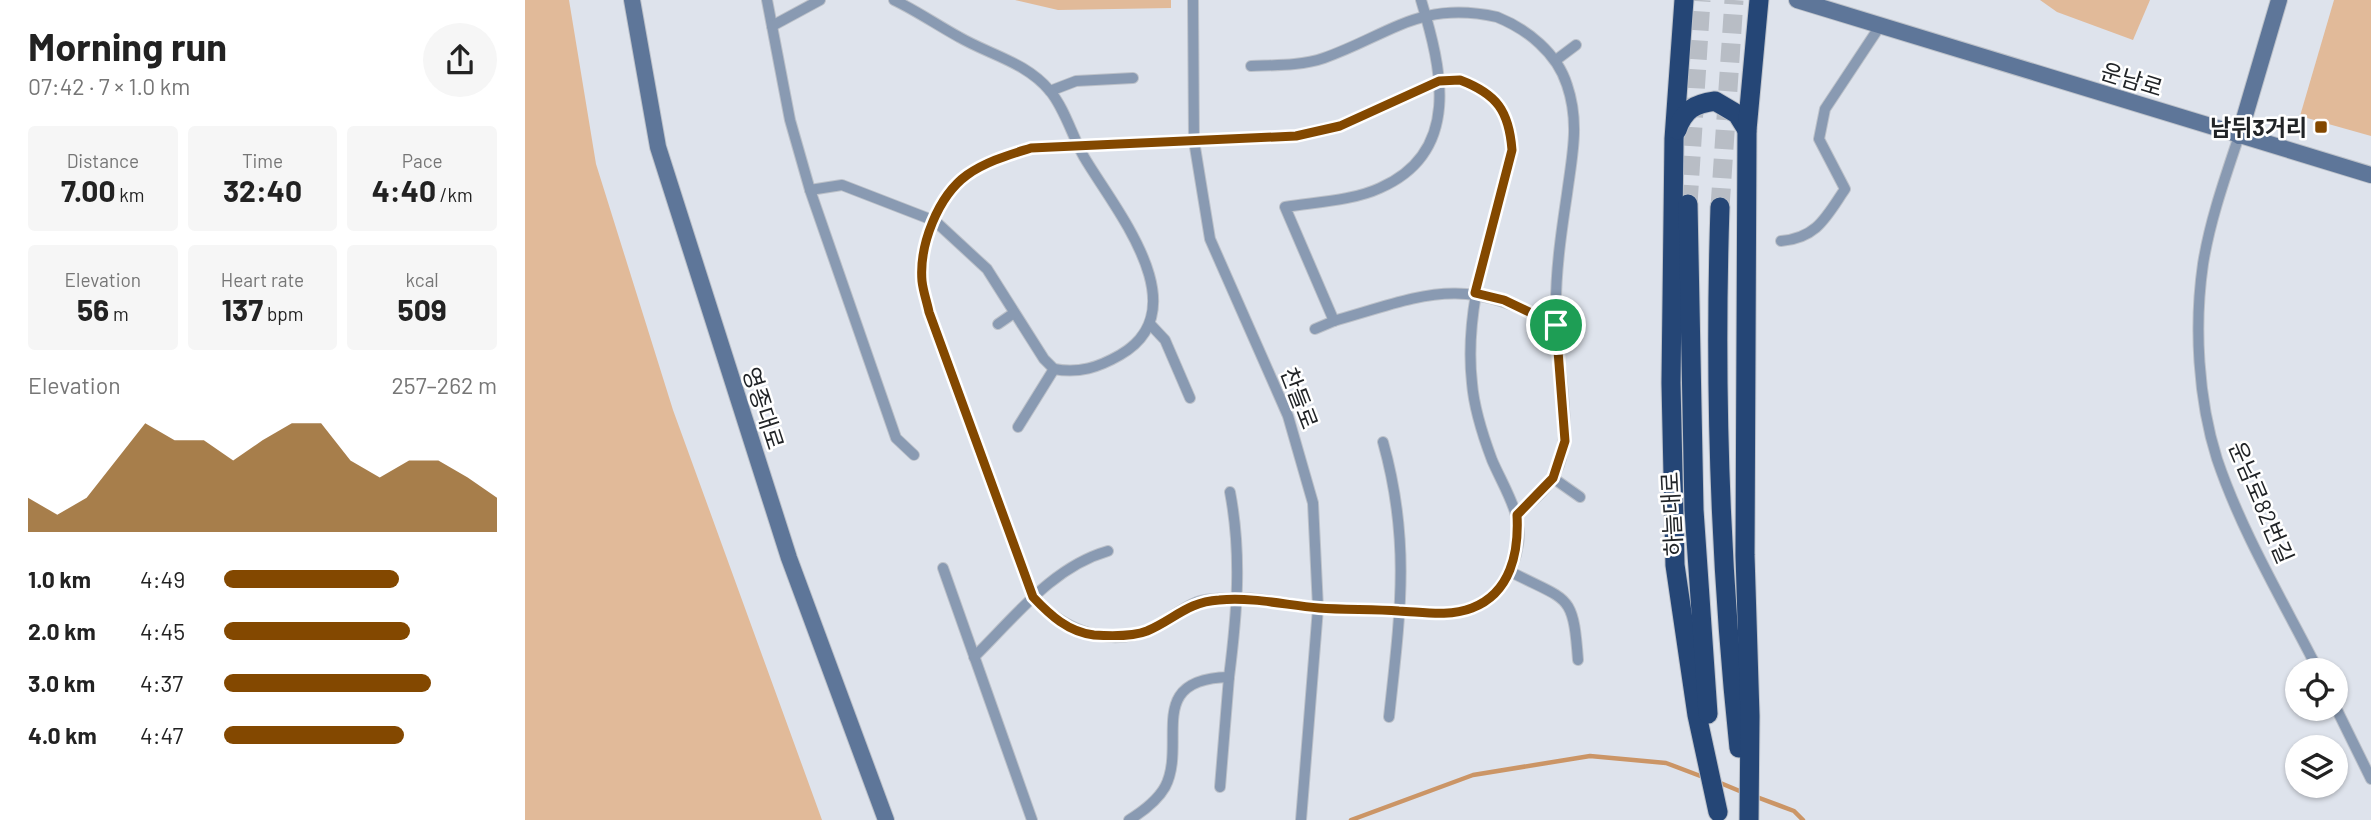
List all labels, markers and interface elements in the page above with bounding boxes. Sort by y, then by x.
text: Morning run [28,23,227,69]
button: share [423,23,497,97]
street label: 운남로 [2098,56,2166,102]
text: 07:42 · 7 × 1.0 km [28,72,190,100]
place label: 남뒤3거리 [2210,113,2307,141]
marker: 남뒤3거리 [2313,119,2329,135]
text: Distance [67,149,139,172]
text: Time [242,149,283,172]
text: Pace [402,149,443,172]
text: 7.00 [61,172,116,208]
text: 32:40 [223,172,302,208]
text: 4:40 [372,172,436,208]
text: km [116,183,145,206]
text: /km [436,183,473,206]
text: Elevation [65,268,141,291]
text: Heart rate [221,268,304,291]
text: kcal [406,268,439,291]
text: 56 [77,291,109,327]
text: 137 [221,291,263,327]
text: 509 [398,291,447,327]
pin [1526,295,1586,355]
text: m [109,302,129,325]
text: bpm [263,302,304,325]
icon: arrive [1537,306,1575,344]
street label: 영종대로 [738,363,790,453]
street label: 찬들로 [1276,363,1324,433]
text: Elevation [28,371,121,399]
text: 257–262 m [391,371,497,399]
street label: 운남로82번길 [2224,437,2300,567]
street label: 하늘대로 [1655,471,1687,557]
text: 1.0 km [28,565,91,593]
text: 4:49 [140,565,185,593]
text: 2.0 km [28,617,96,645]
text: 4:45 [140,617,185,645]
map controls [2285,658,2348,798]
button: locate [2285,658,2348,721]
text: 3.0 km [28,669,95,697]
text: 4:37 [140,669,183,697]
text: 4.0 km [28,721,97,749]
text: 4:47 [140,721,183,749]
button: layers [2285,735,2348,798]

